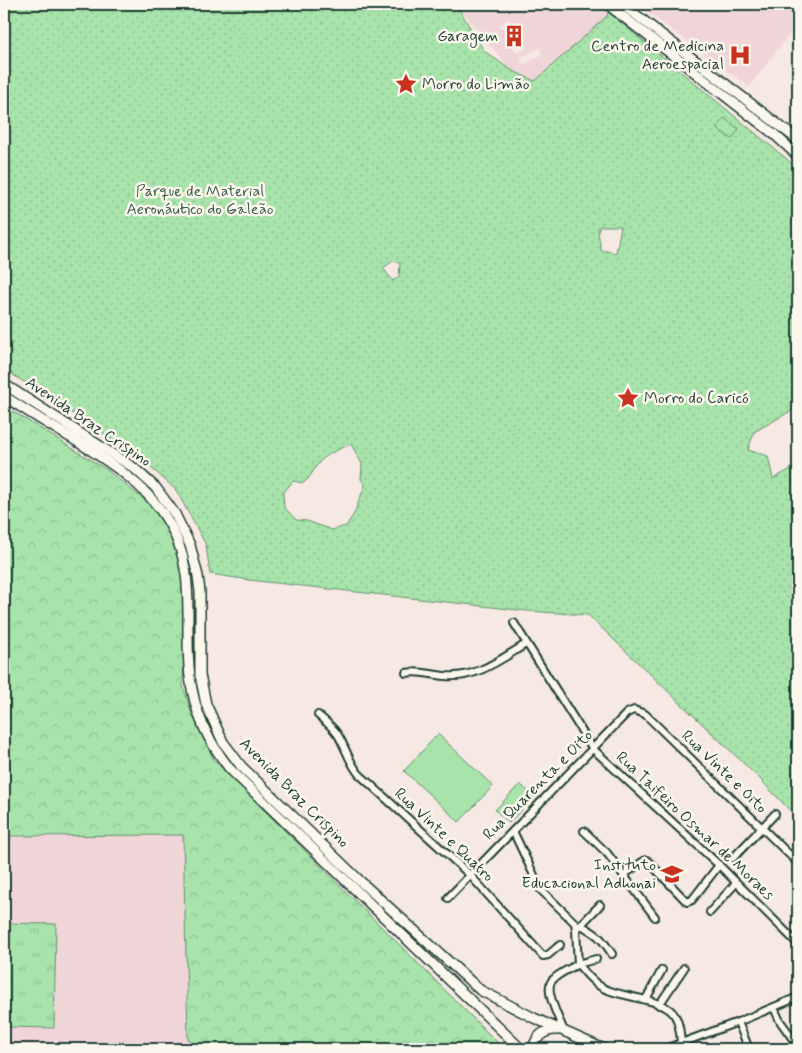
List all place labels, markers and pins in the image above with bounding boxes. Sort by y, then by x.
building icon: Garagem [501,23,527,49]
place label: Garagem [437,26,498,48]
place label: Centro de Medicina Aeroespacial [591,36,724,75]
hospital icon: Centro de Medicina Aeroespacial [727,42,753,68]
place icon: Morro do Limão [393,71,419,97]
place label: Morro do Limão [422,74,530,95]
place icon: Morro do Caricó [615,385,641,411]
place label: Morro do Caricó [644,388,749,409]
place label: Instituto Educacional Adhonai [522,855,656,894]
school or university icon: Instituto Educacional Adhonai [659,861,685,887]

